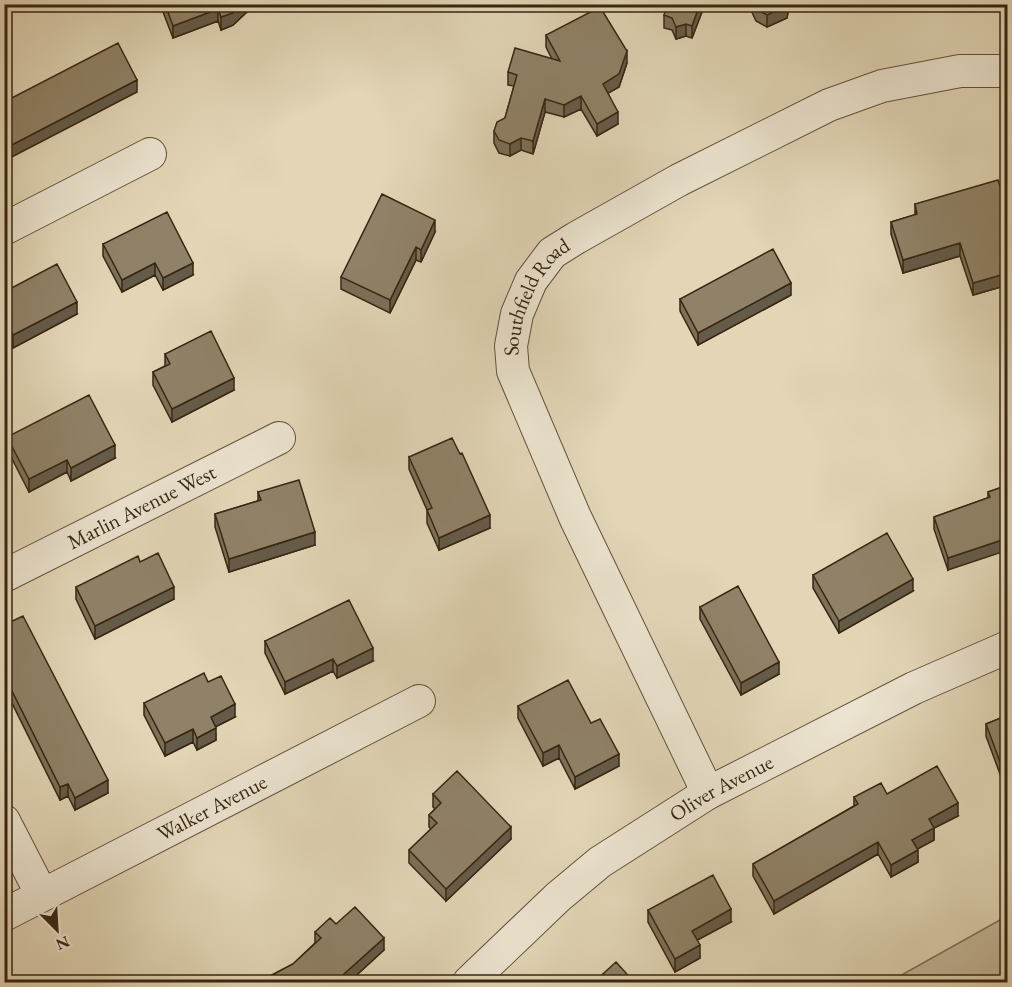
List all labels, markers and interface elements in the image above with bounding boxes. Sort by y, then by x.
street label: Southfield Road [497,231,575,357]
street label: Marlin Avenue West [63,458,221,555]
street label: Oliver Avenue [664,748,778,827]
street label: Walker Avenue [152,768,271,847]
north arrow [27,900,87,960]
text: N [53,931,73,955]

